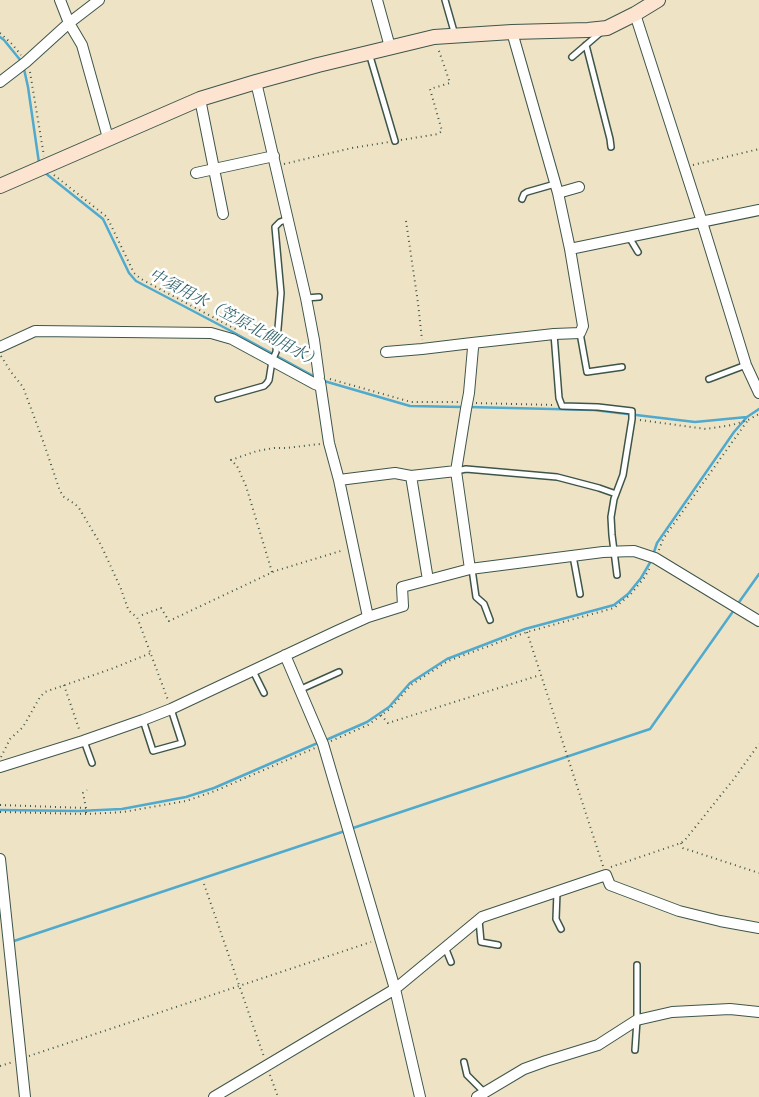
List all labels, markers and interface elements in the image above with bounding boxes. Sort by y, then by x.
water label: 中須用水（笠原北側用水） [145,266,323,374]

